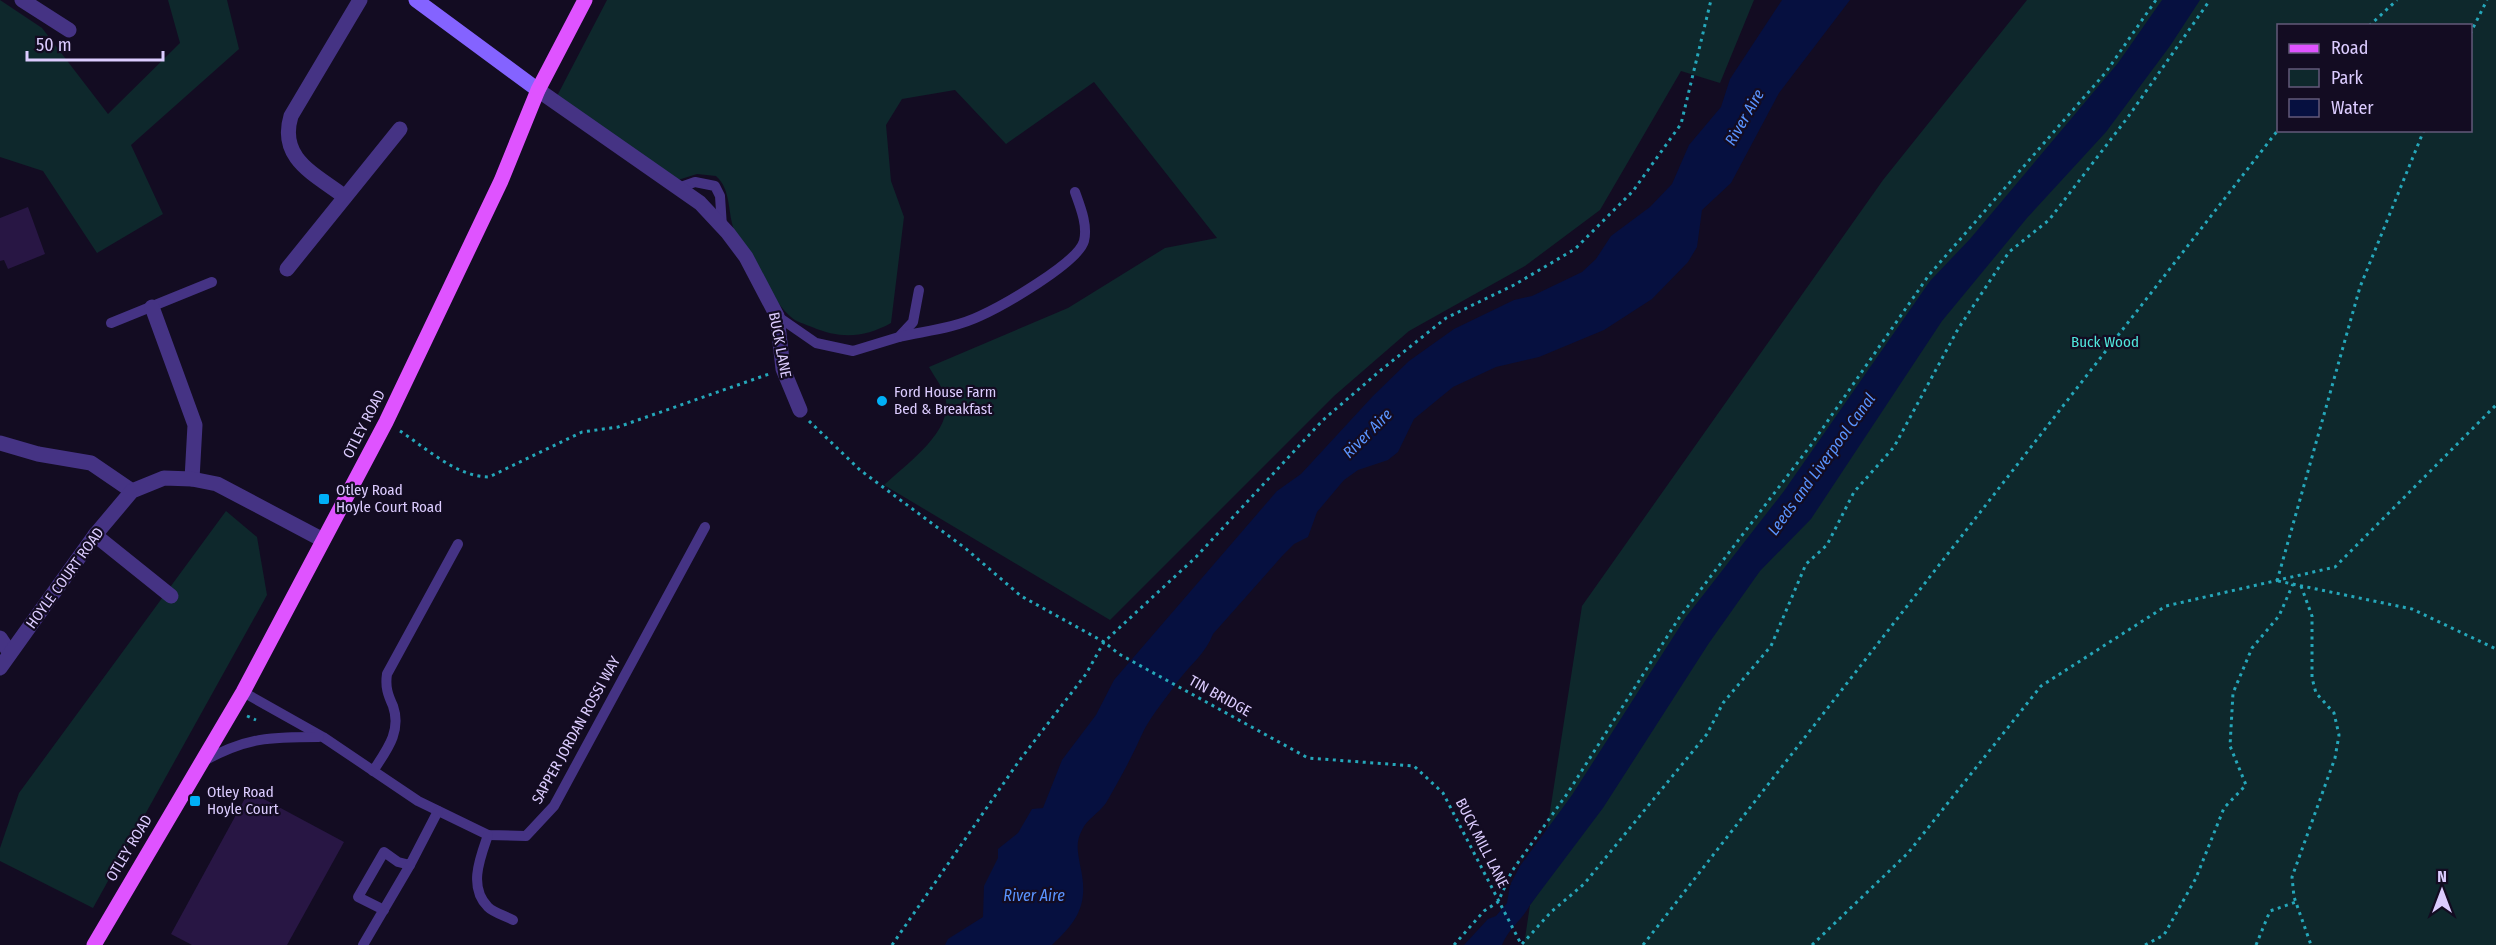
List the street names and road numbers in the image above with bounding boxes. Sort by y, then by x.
street label: BUCK LANE [765,311,795,379]
street label: OTLEY ROAD [339,387,389,461]
street label: HOYLE COURT ROAD [22,524,108,632]
street label: SAPPER JORDAN ROSSI WAY [528,653,624,807]
street label: TIN BRIDGE [1186,672,1254,720]
street label: BUCK MILL LANE [1452,795,1512,891]
street label: OTLEY ROAD [102,811,156,885]

